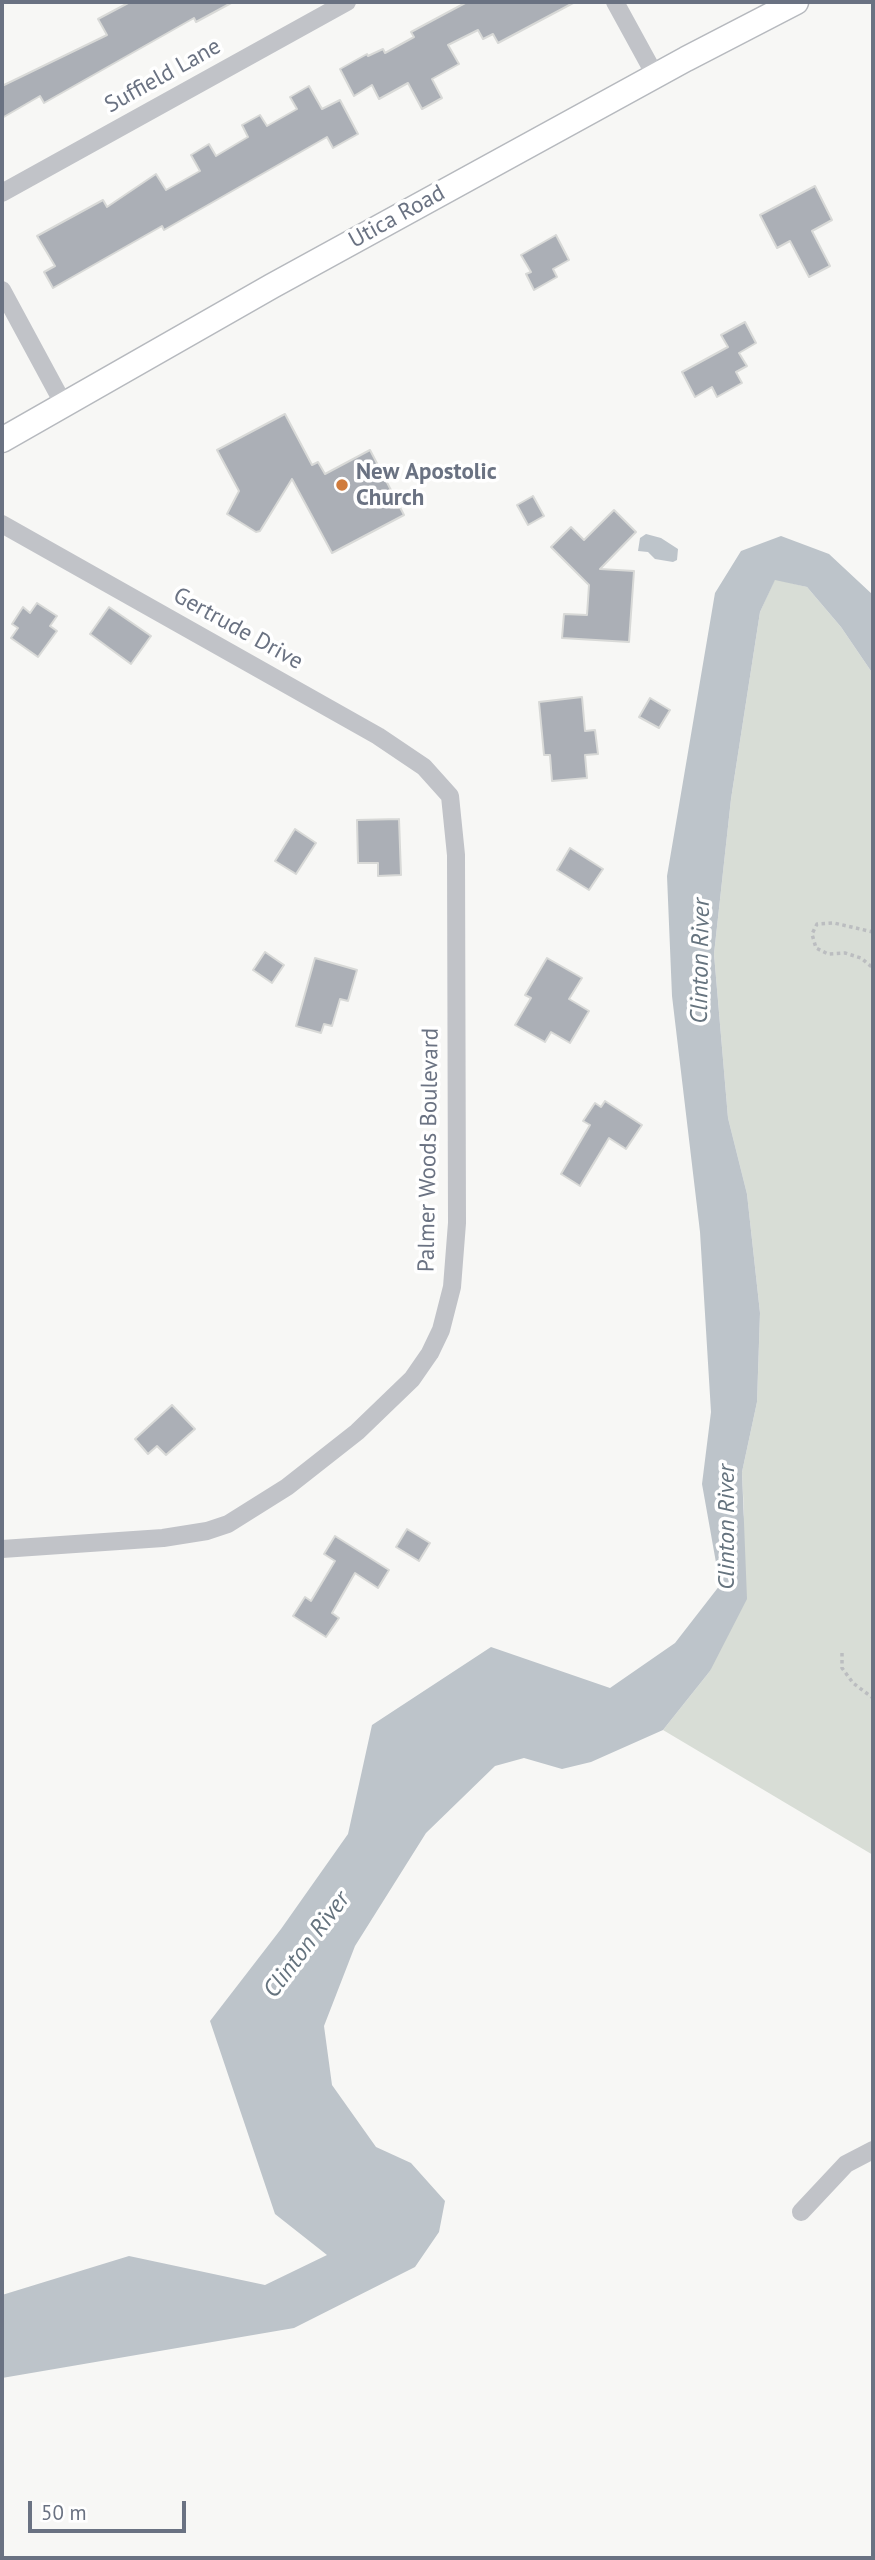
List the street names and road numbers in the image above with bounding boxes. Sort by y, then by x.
street label: Suffield Lane [100,33,226,119]
street label: Utica Road [344,179,450,255]
street label: Gertrude Drive [168,582,308,676]
street label: Palmer Woods Boulevard [413,1028,445,1272]

